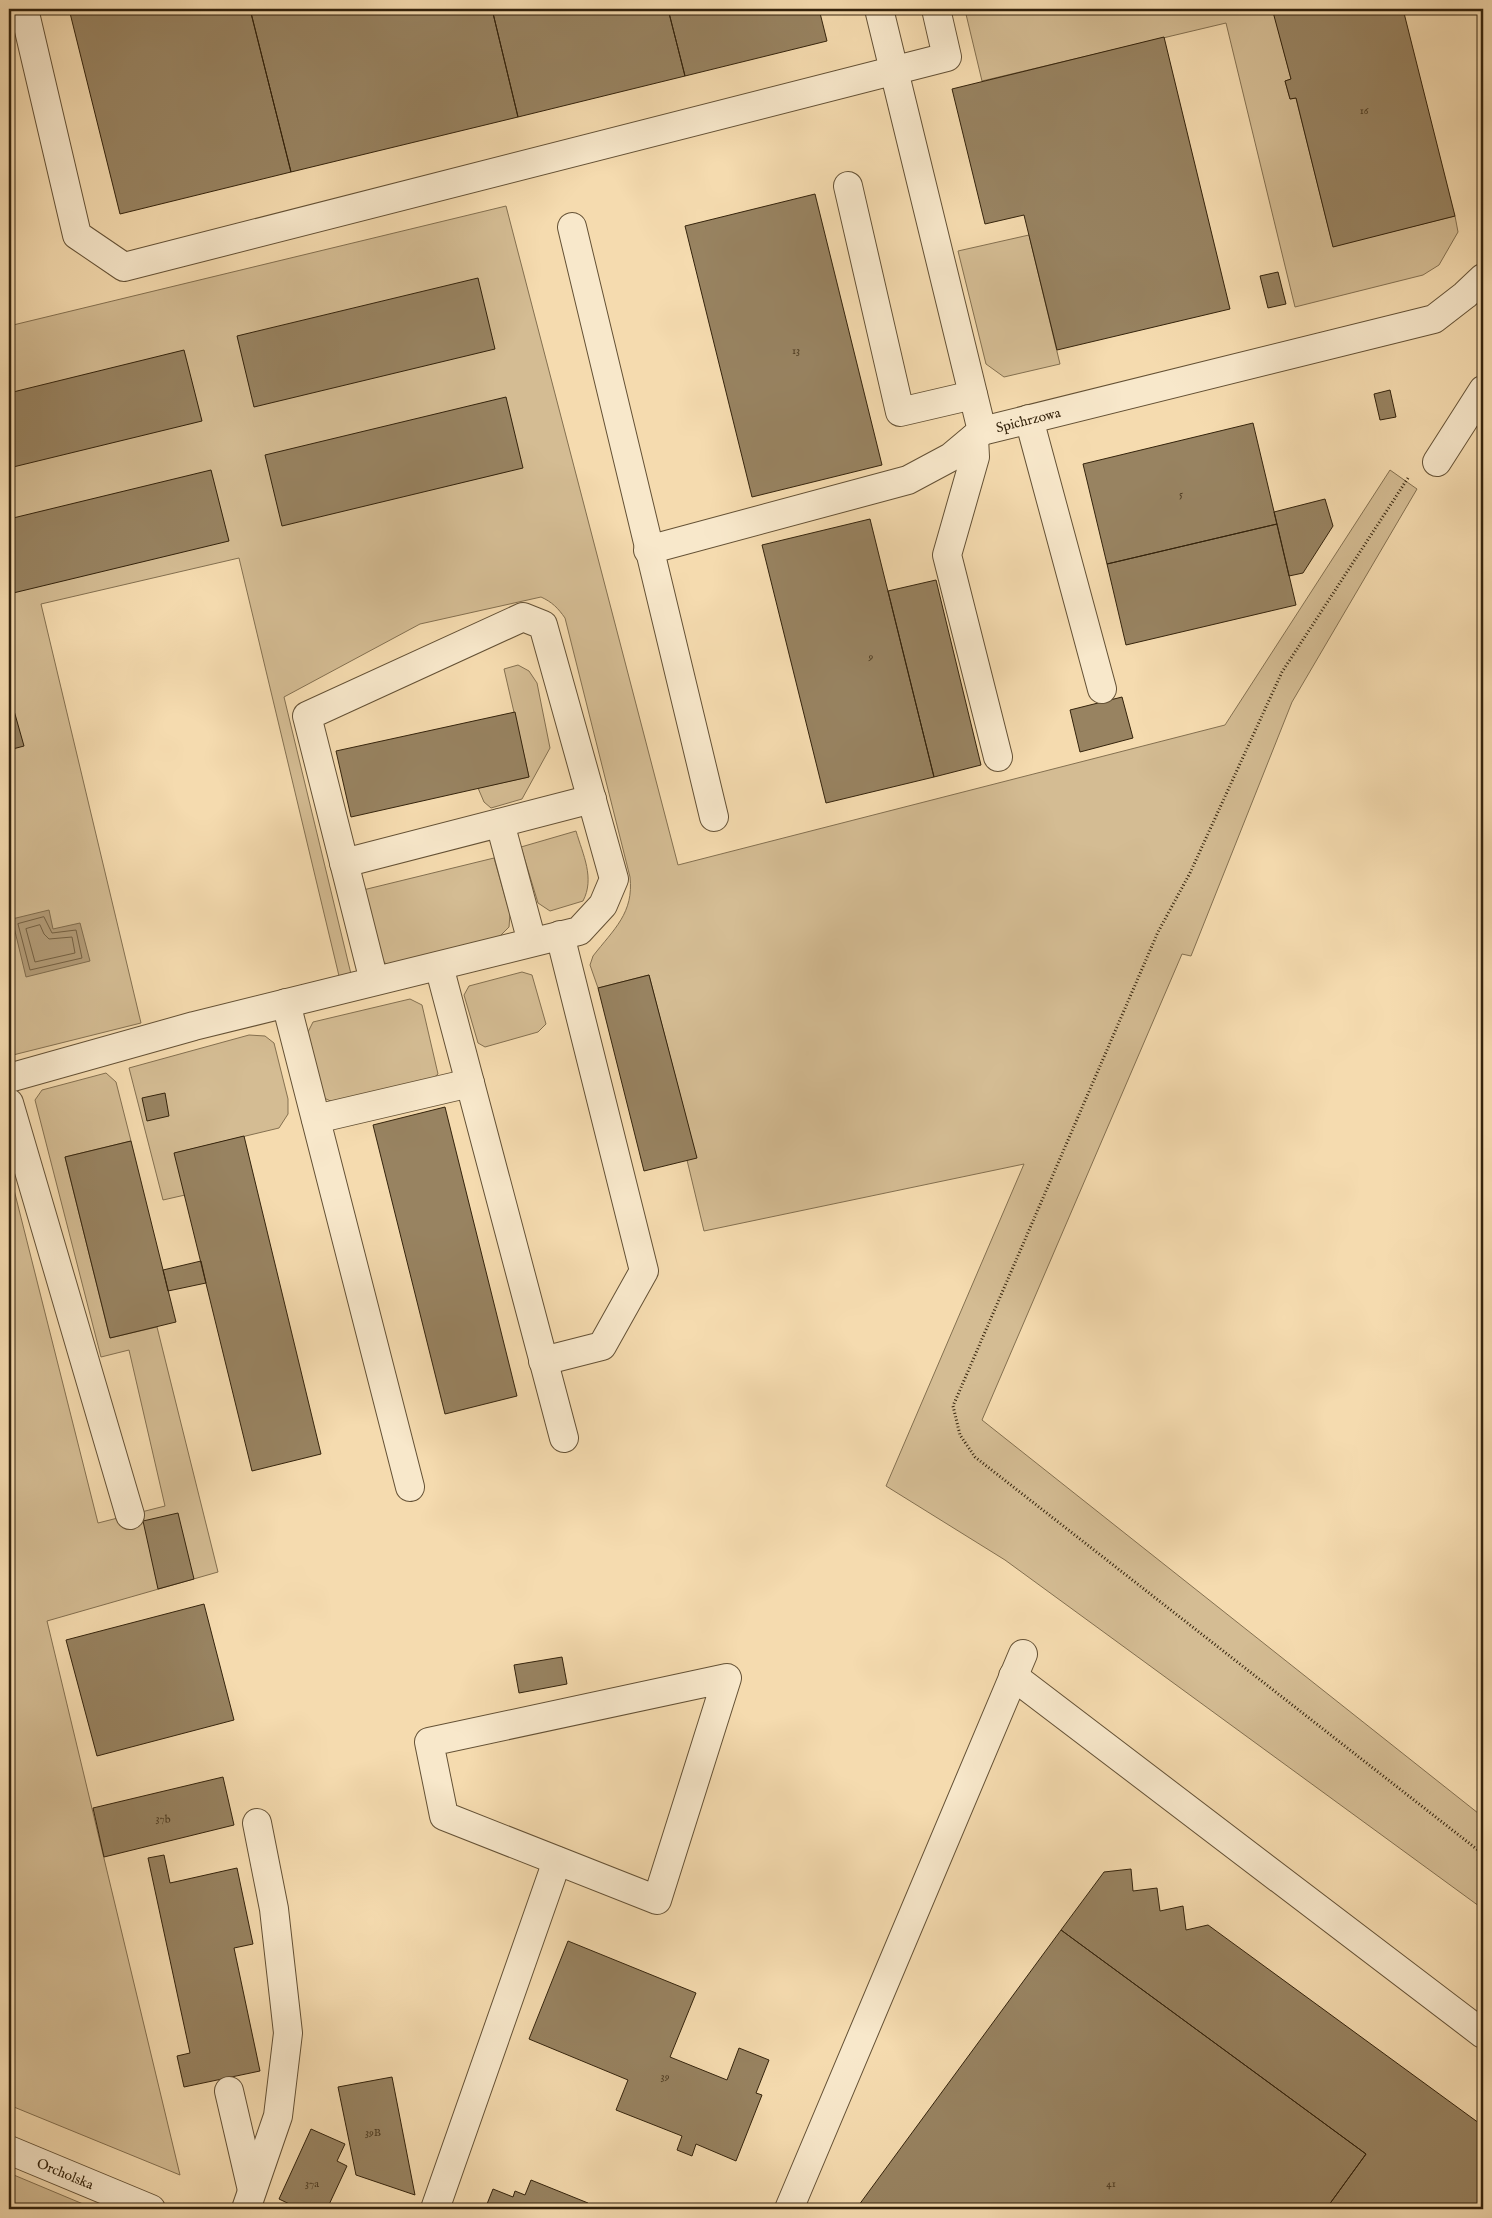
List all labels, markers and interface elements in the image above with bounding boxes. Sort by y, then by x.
house number: 16 [1360,104,1369,118]
house number: 13 [792,344,800,358]
street label: Spichrzowa [994,404,1064,437]
house number: 5 [1179,487,1183,501]
house number: 9 [868,650,874,664]
house number: 37b [155,1812,171,1826]
house number: 39 [661,2070,670,2084]
house number: 39B [365,2126,381,2140]
street label: Orcholska [34,2155,97,2195]
house number: 37a [305,2177,319,2191]
house number: 41 [1106,2177,1116,2191]

